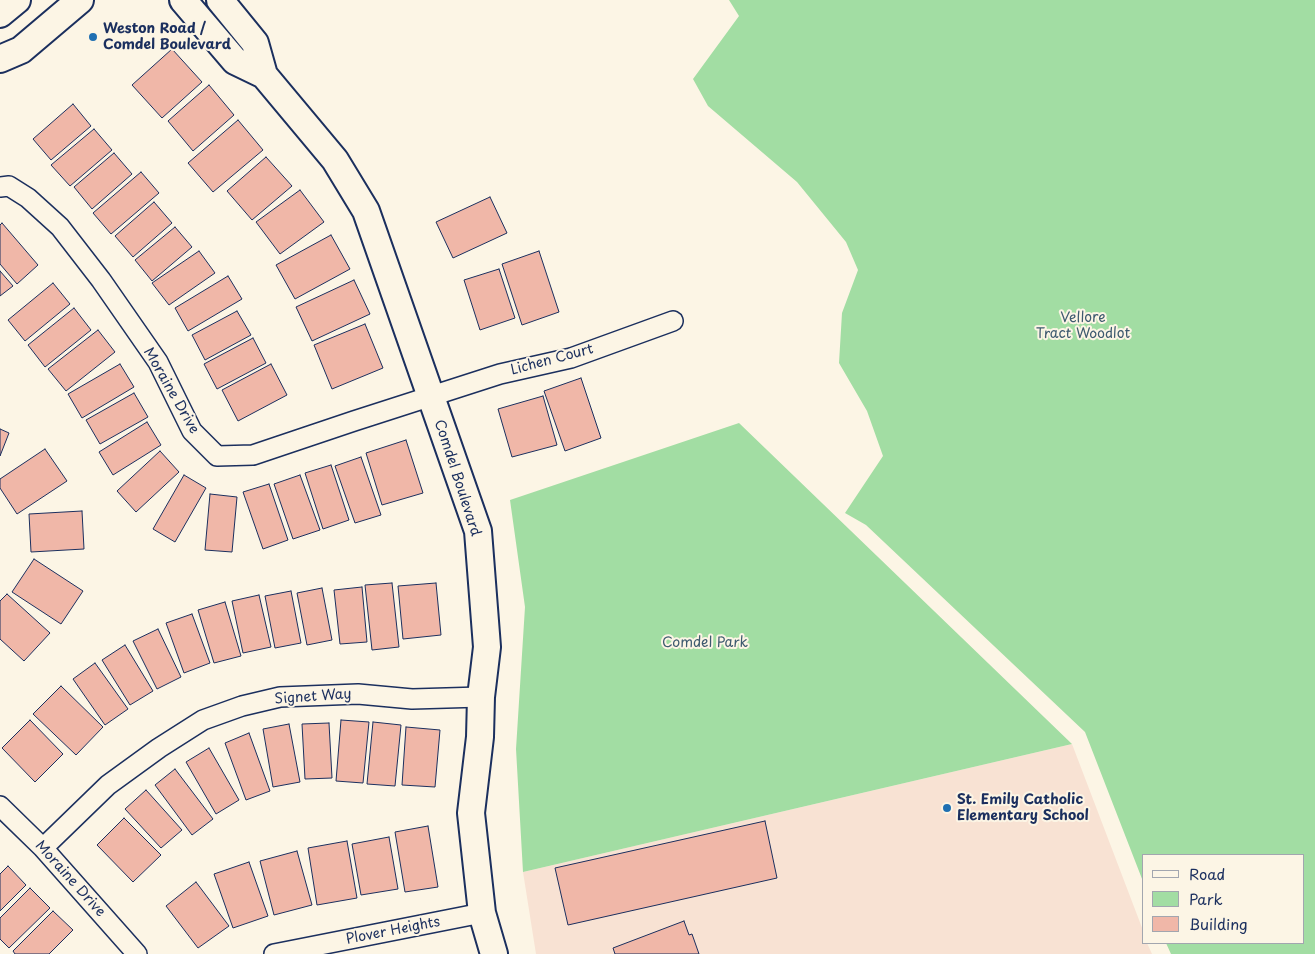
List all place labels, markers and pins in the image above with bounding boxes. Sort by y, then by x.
place label: Weston Road / Comdel Boulevard [103,21,231,54]
marker: Weston Road / Comdel Boulevard [87,31,99,43]
place label: St. Emily Catholic Elementary School [957,792,1089,824]
marker: St. Emily Catholic Elementary School [941,802,953,814]

